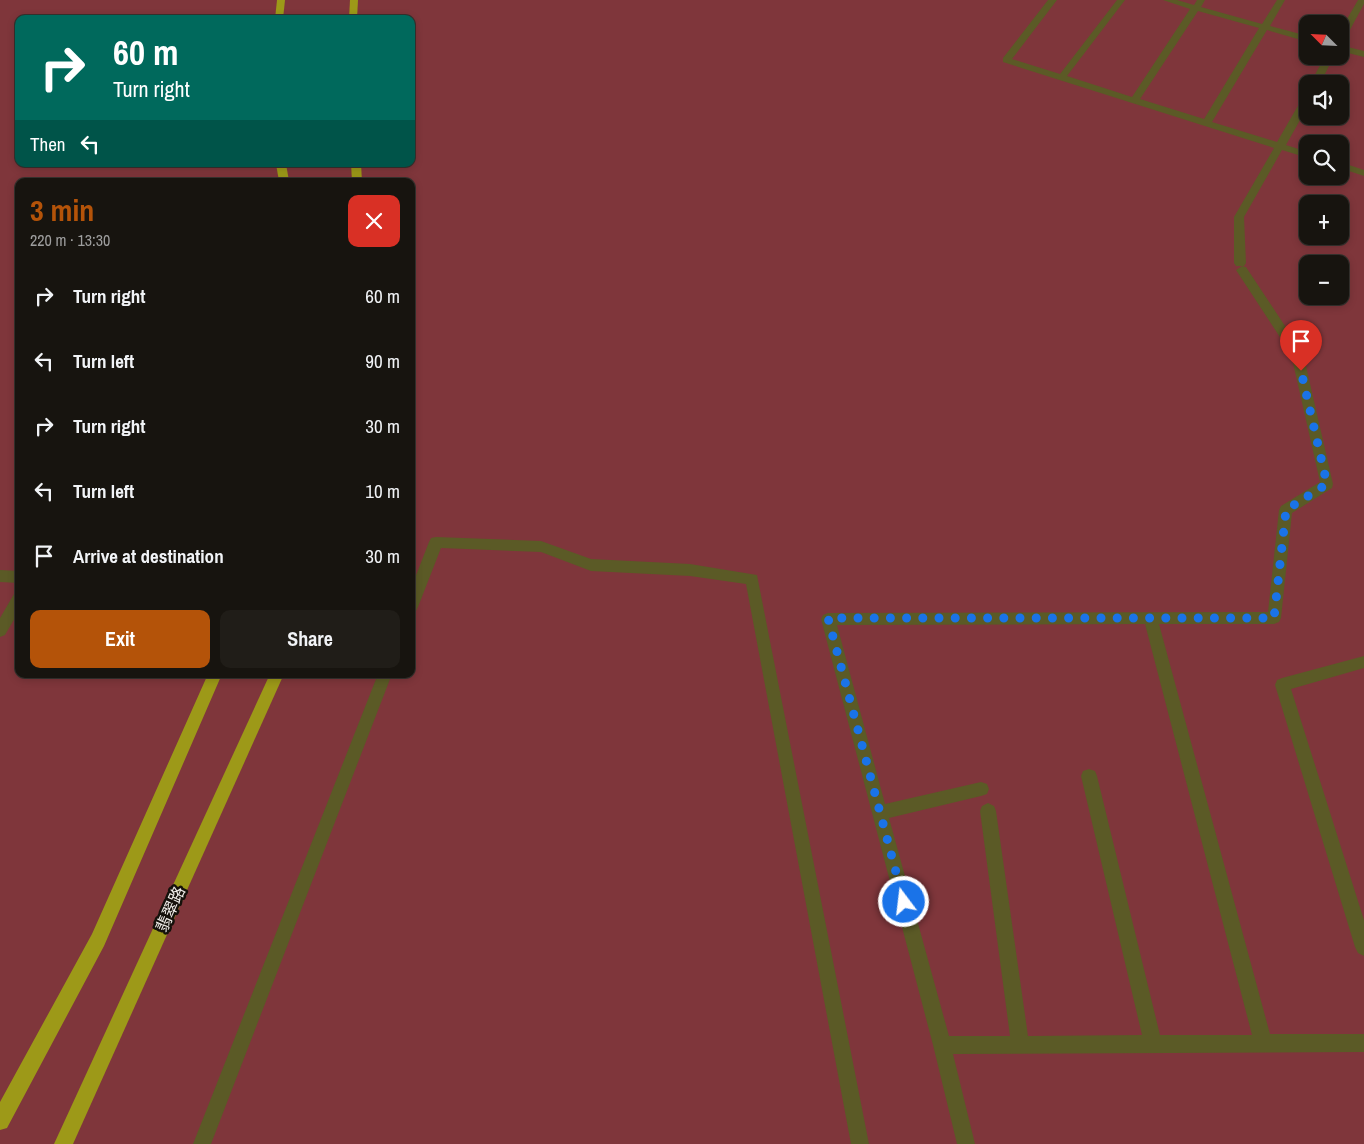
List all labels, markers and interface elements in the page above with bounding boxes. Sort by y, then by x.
north arrow [1299,15,1349,65]
map controls [1299,15,1349,305]
text: 60 m [113,29,178,76]
icon: right [30,35,95,100]
text: Turn right [113,74,190,104]
button: sound [1299,75,1349,125]
icon: left [76,130,104,158]
text: Then [30,131,66,157]
button: search [1299,135,1349,185]
text: 3 min [30,190,94,230]
button: close [348,195,400,247]
button: + [1299,195,1349,245]
text: 220 m · 13:30 [30,229,110,251]
button: − [1299,255,1349,305]
icon: right [30,282,58,310]
text: Turn right [73,283,145,309]
text: 60 m [365,283,400,309]
pin [1280,320,1322,371]
icon: arrive [1287,327,1315,355]
icon: left [30,347,58,375]
text: Turn left [73,348,134,374]
text: 90 m [365,348,400,374]
icon: right [30,412,58,440]
text: Turn right [73,413,145,439]
text: 30 m [365,413,400,439]
icon: left [30,477,58,505]
text: Turn left [73,478,134,504]
text: 10 m [365,478,400,504]
icon: arrive [30,542,58,570]
text: Arrive at destination [73,543,224,569]
text: 30 m [365,543,400,569]
button: Exit [30,610,210,668]
button: Share [220,610,400,668]
position arrow [877,875,929,927]
street label: 翡翠路 [150,883,190,935]

